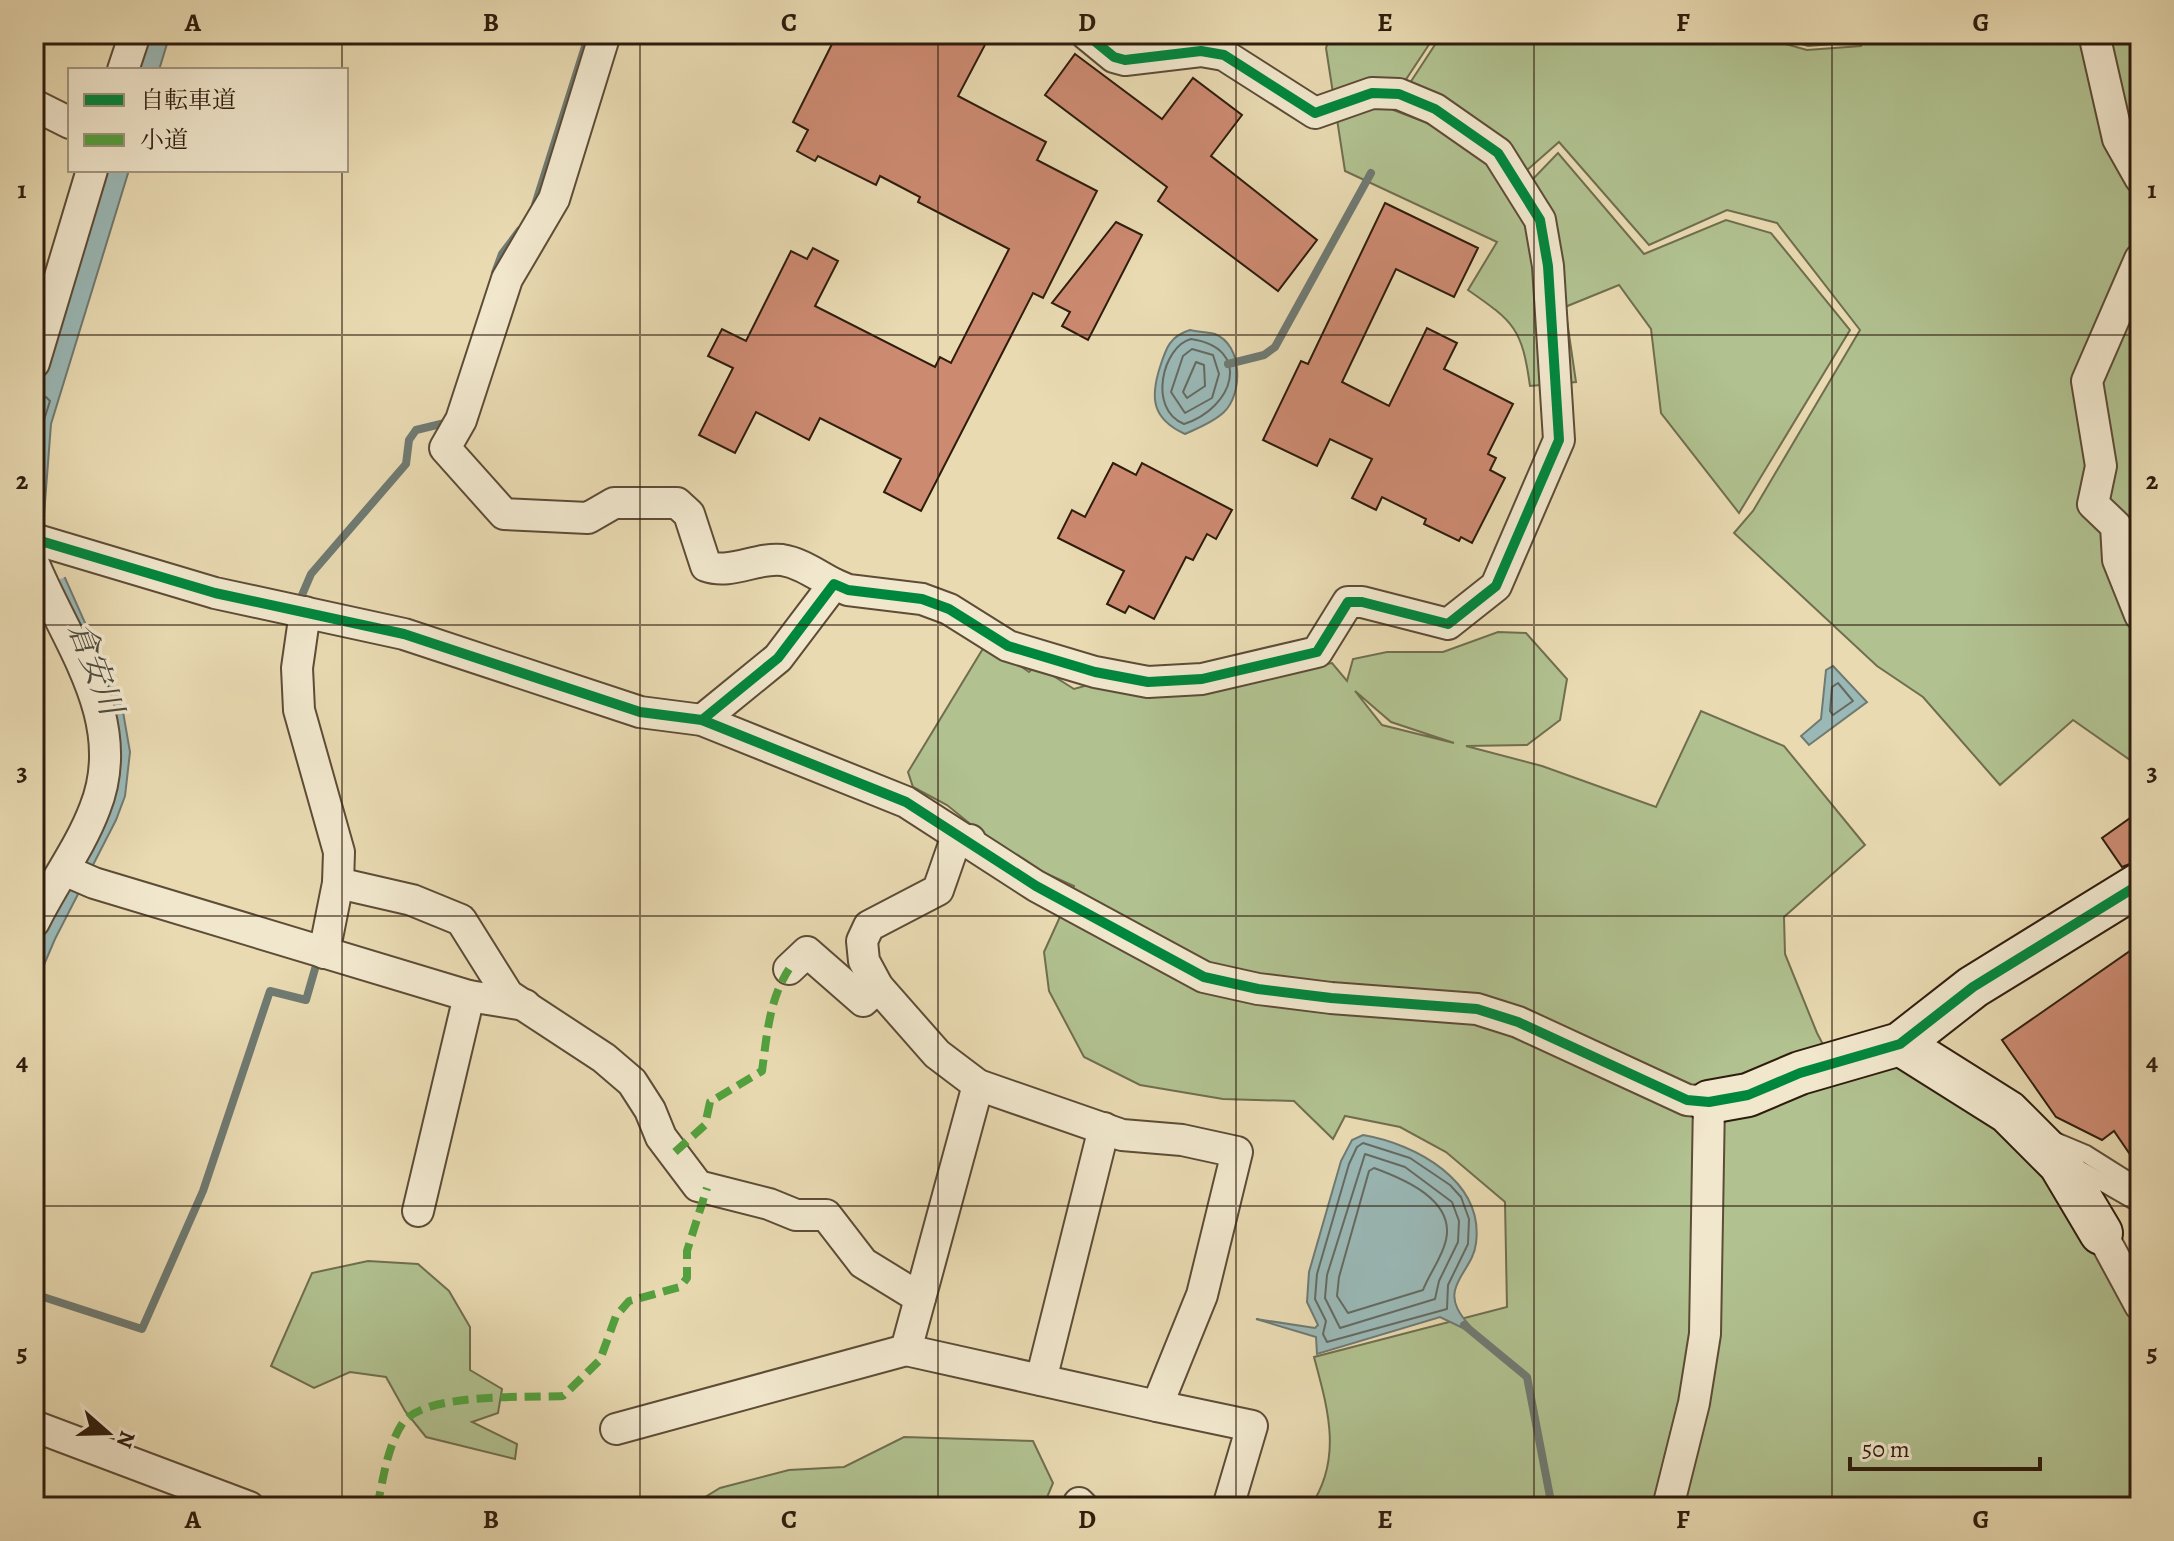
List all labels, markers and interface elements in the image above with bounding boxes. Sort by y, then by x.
text: A [184,5,202,40]
text: B [483,5,499,40]
text: C [781,5,797,40]
text: D [1078,5,1096,40]
text: E [1377,5,1393,40]
text: F [1676,5,1690,40]
text: G [1972,5,1990,40]
legend [68,68,348,172]
text: 自転車道 [140,84,236,116]
text: 小道 [140,124,188,156]
text: 1 [17,172,27,207]
text: 1 [2147,172,2157,207]
text: 2 [16,463,29,498]
text: 2 [2146,463,2159,498]
water label: 倉安川 [58,615,135,723]
text: 3 [16,754,28,789]
text: 3 [2146,754,2158,789]
text: 4 [16,1044,28,1079]
text: 4 [2146,1044,2158,1079]
text: 5 [16,1335,28,1370]
text: 5 [2146,1335,2158,1370]
north arrow [68,1393,148,1473]
scale bar [1850,1421,2040,1471]
text: N [109,1427,143,1452]
text: 50 m [1862,1433,1910,1465]
text: A [184,1502,202,1537]
text: B [483,1502,499,1537]
text: C [781,1502,797,1537]
text: D [1078,1502,1096,1537]
text: E [1377,1502,1393,1537]
text: F [1676,1502,1690,1537]
text: G [1972,1502,1990,1537]

